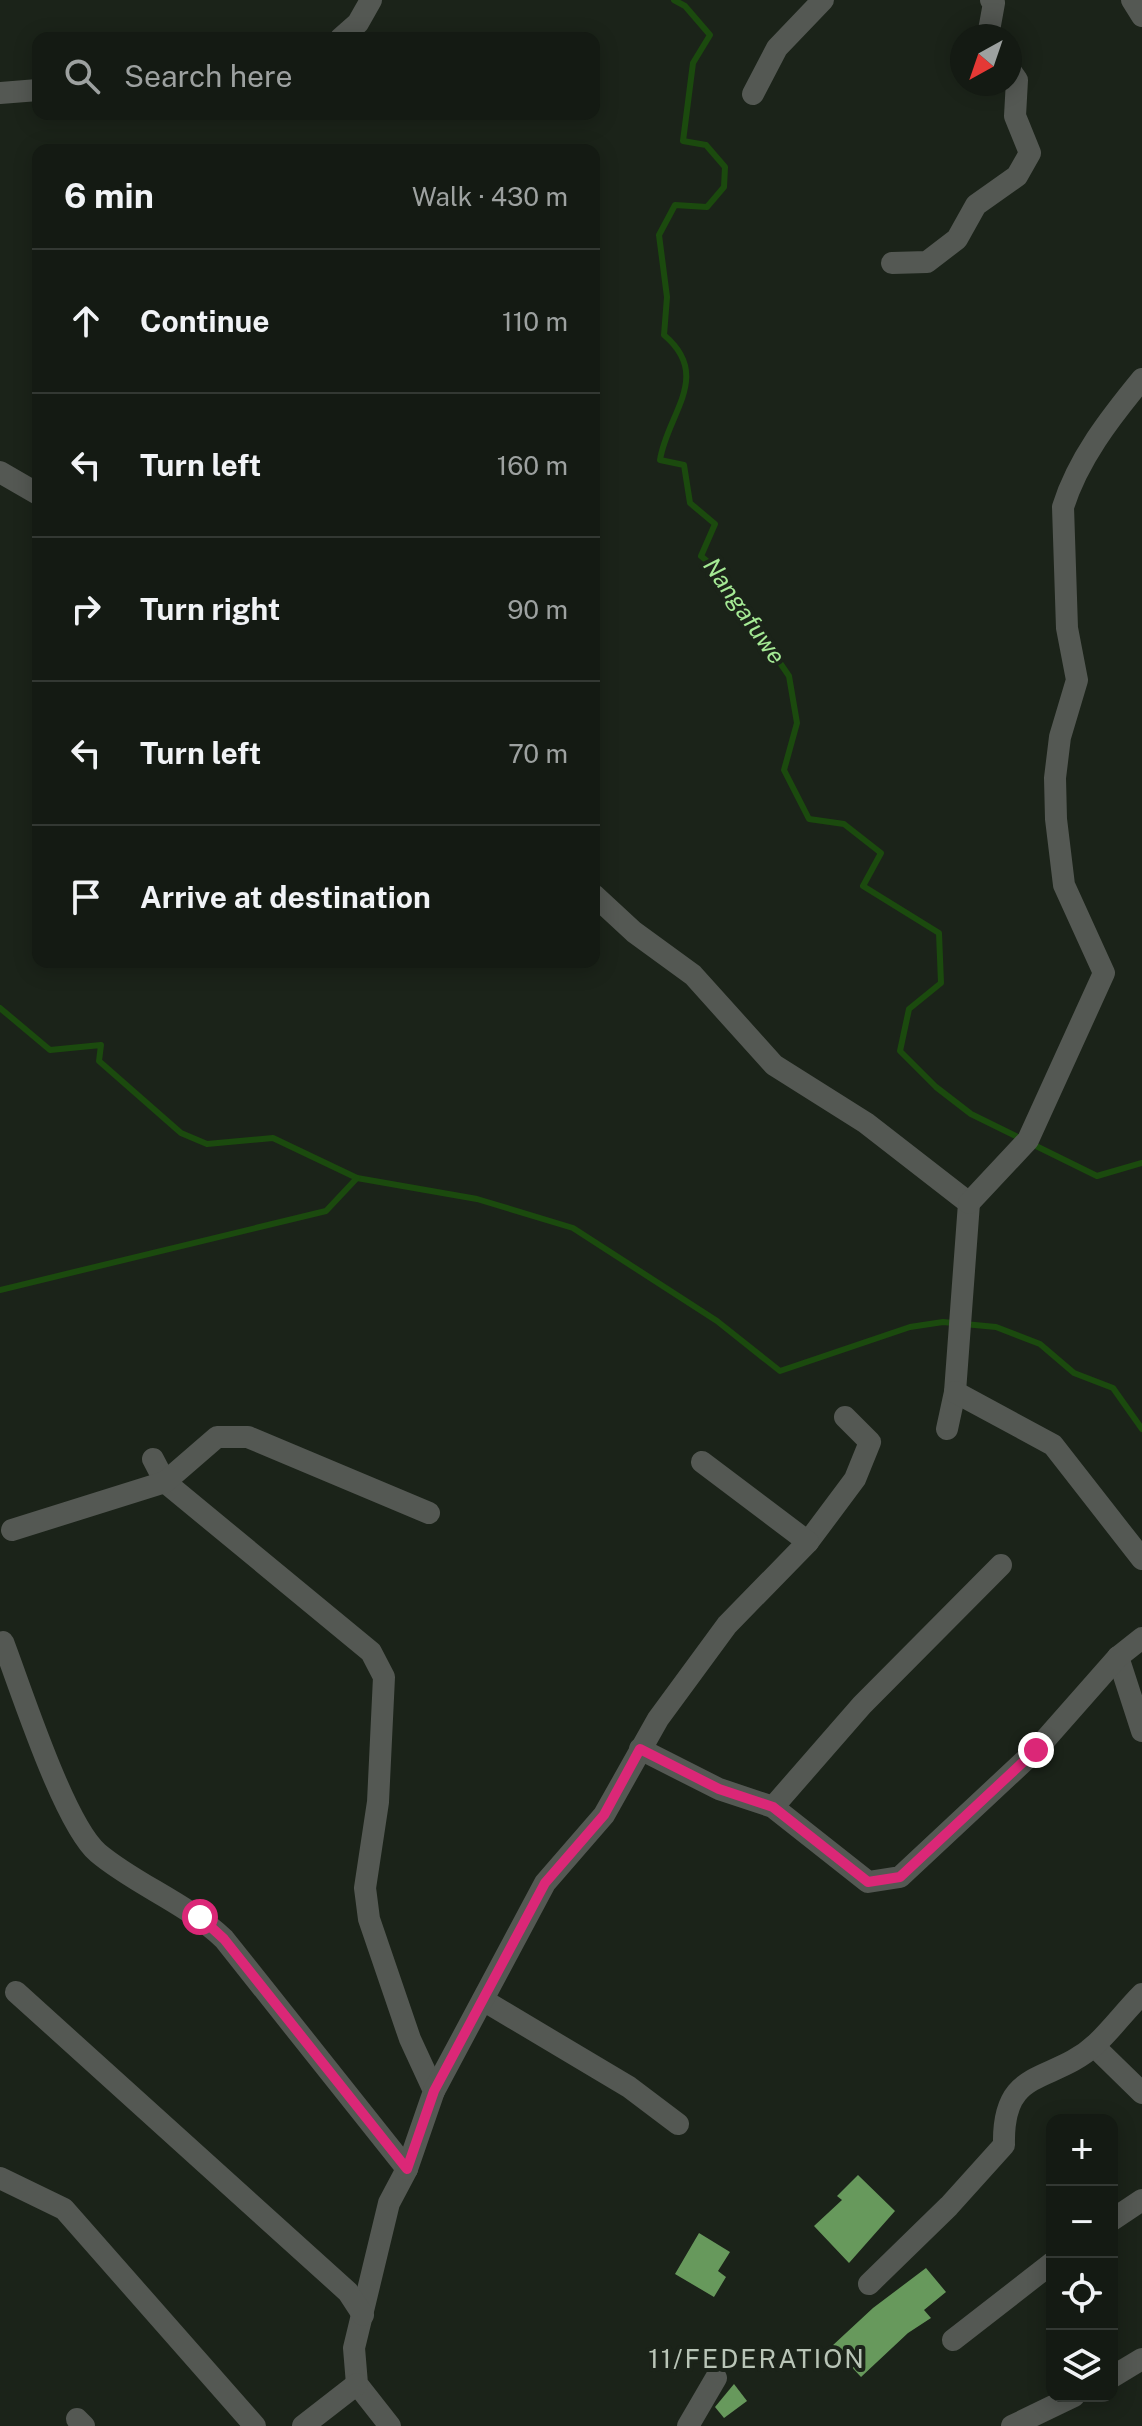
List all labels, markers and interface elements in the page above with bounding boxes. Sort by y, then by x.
north arrow [950,24,1022,96]
search box [32,32,600,120]
icon: search [60,54,104,98]
text: Search here [124,58,292,94]
text: 6 min [64,176,154,216]
text: Walk · 430 m [412,181,568,212]
icon: ahead [64,299,108,343]
text: Continue [140,303,270,339]
text: 110 m [502,306,568,337]
icon: left [64,443,108,487]
text: Turn left [140,447,261,483]
text: 160 m [497,450,568,481]
water label: Nangafuwe [698,552,792,669]
icon: right [64,587,108,631]
text: Turn right [140,591,280,627]
text: 90 m [507,594,568,625]
icon: left [64,731,108,775]
text: Turn left [140,735,261,771]
text: 70 m [508,738,568,769]
icon: arrive [64,875,108,919]
text: Arrive at destination [140,879,431,915]
route end [1018,1732,1054,1768]
route start [182,1899,218,1935]
map controls [1046,2114,1118,2402]
button: + [1046,2114,1118,2186]
button: − [1046,2186,1118,2258]
button: locate [1046,2258,1118,2330]
button: layers [1046,2330,1118,2402]
district label: 11/FEDERATION [648,2343,866,2374]

